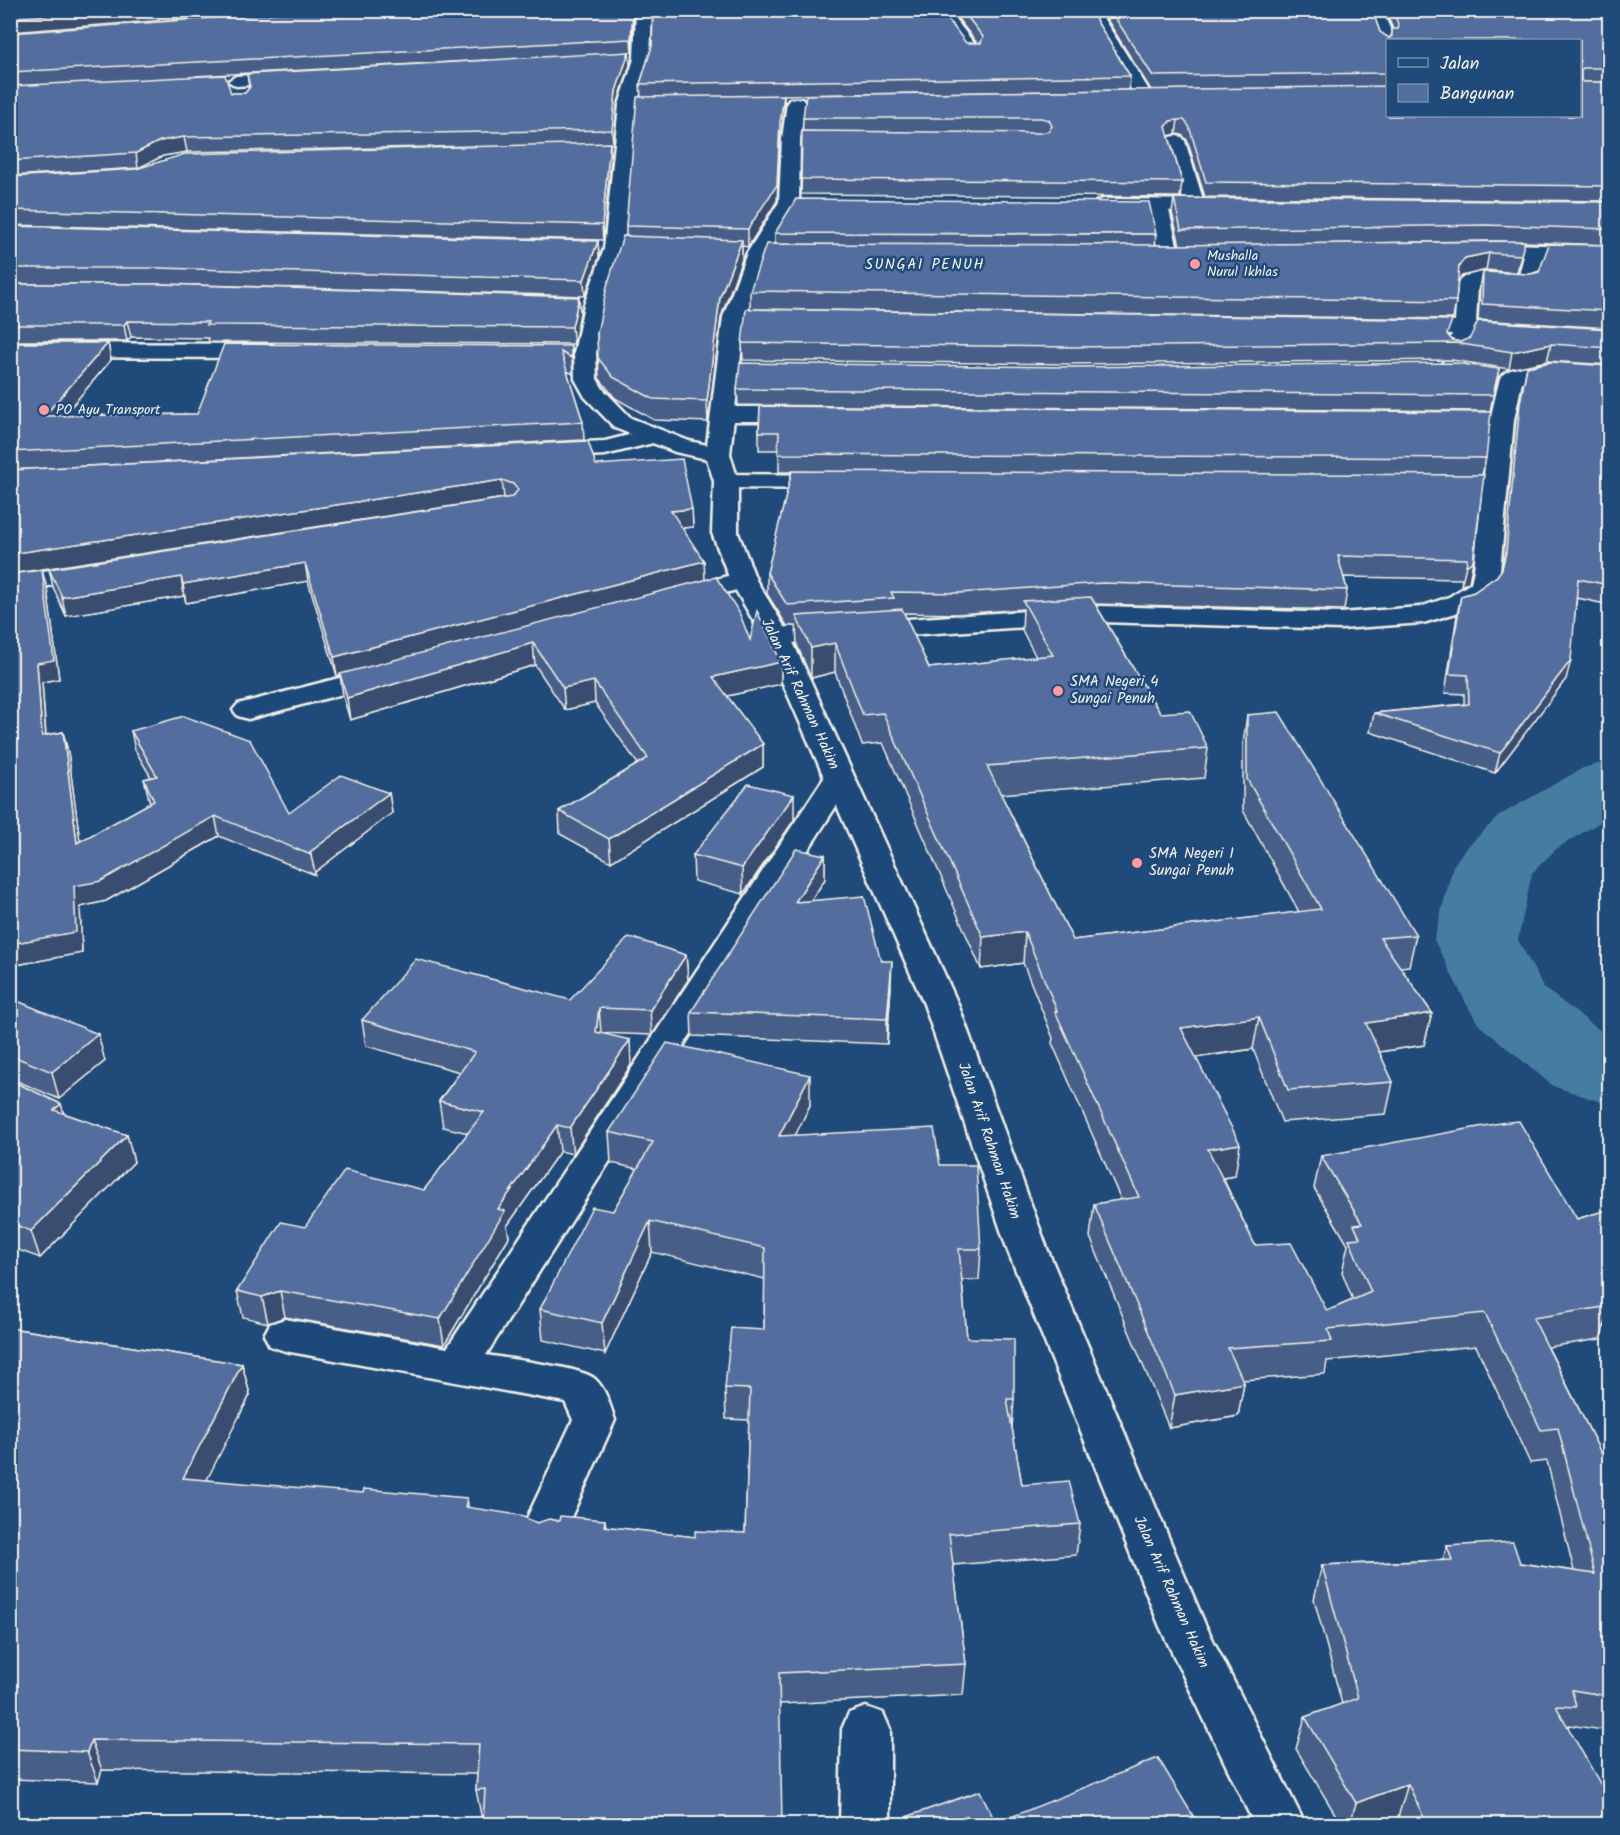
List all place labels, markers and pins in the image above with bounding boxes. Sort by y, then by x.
place label: Mushalla Nurul Ikhlas [1207,245,1278,283]
marker: Mushalla Nurul Ikhlas [1188,257,1202,271]
place label: PO Ayu Transport [56,399,161,421]
marker: PO Ayu Transport [37,403,51,417]
place label: SMA Negeri 4 Sungai Penuh [1070,670,1159,711]
marker: SMA Negeri 4 Sungai Penuh [1051,684,1065,698]
place label: SMA Negeri 1 Sungai Penuh [1149,842,1234,883]
marker: SMA Negeri 1 Sungai Penuh [1130,856,1144,870]

